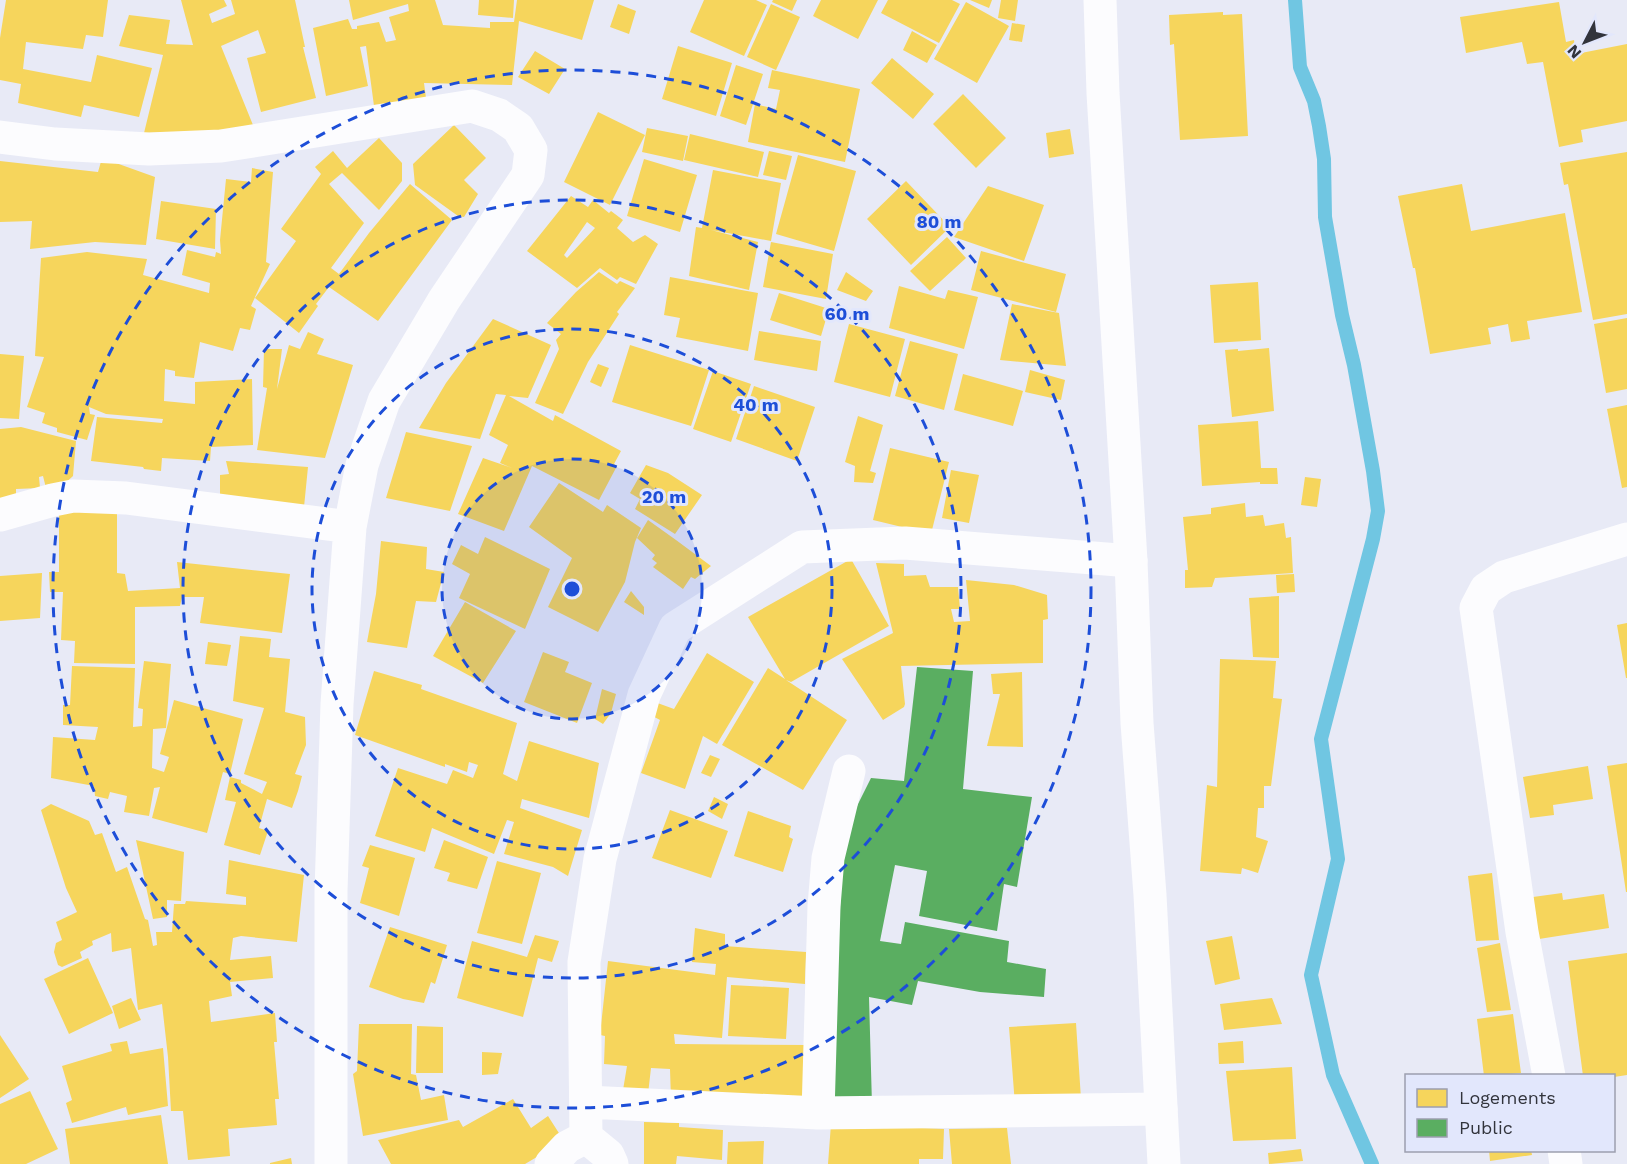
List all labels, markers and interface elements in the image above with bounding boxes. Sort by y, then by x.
north arrow [1555,12,1615,72]
text: N [1563,41,1585,62]
text: 80 m [917,211,961,232]
text: 60 m [825,303,869,324]
text: 40 m [733,394,779,415]
text: 20 m [642,486,686,507]
centre of rings [562,579,582,599]
legend [1405,1074,1615,1152]
text: Logements [1459,1087,1556,1108]
text: Public [1459,1117,1513,1138]

